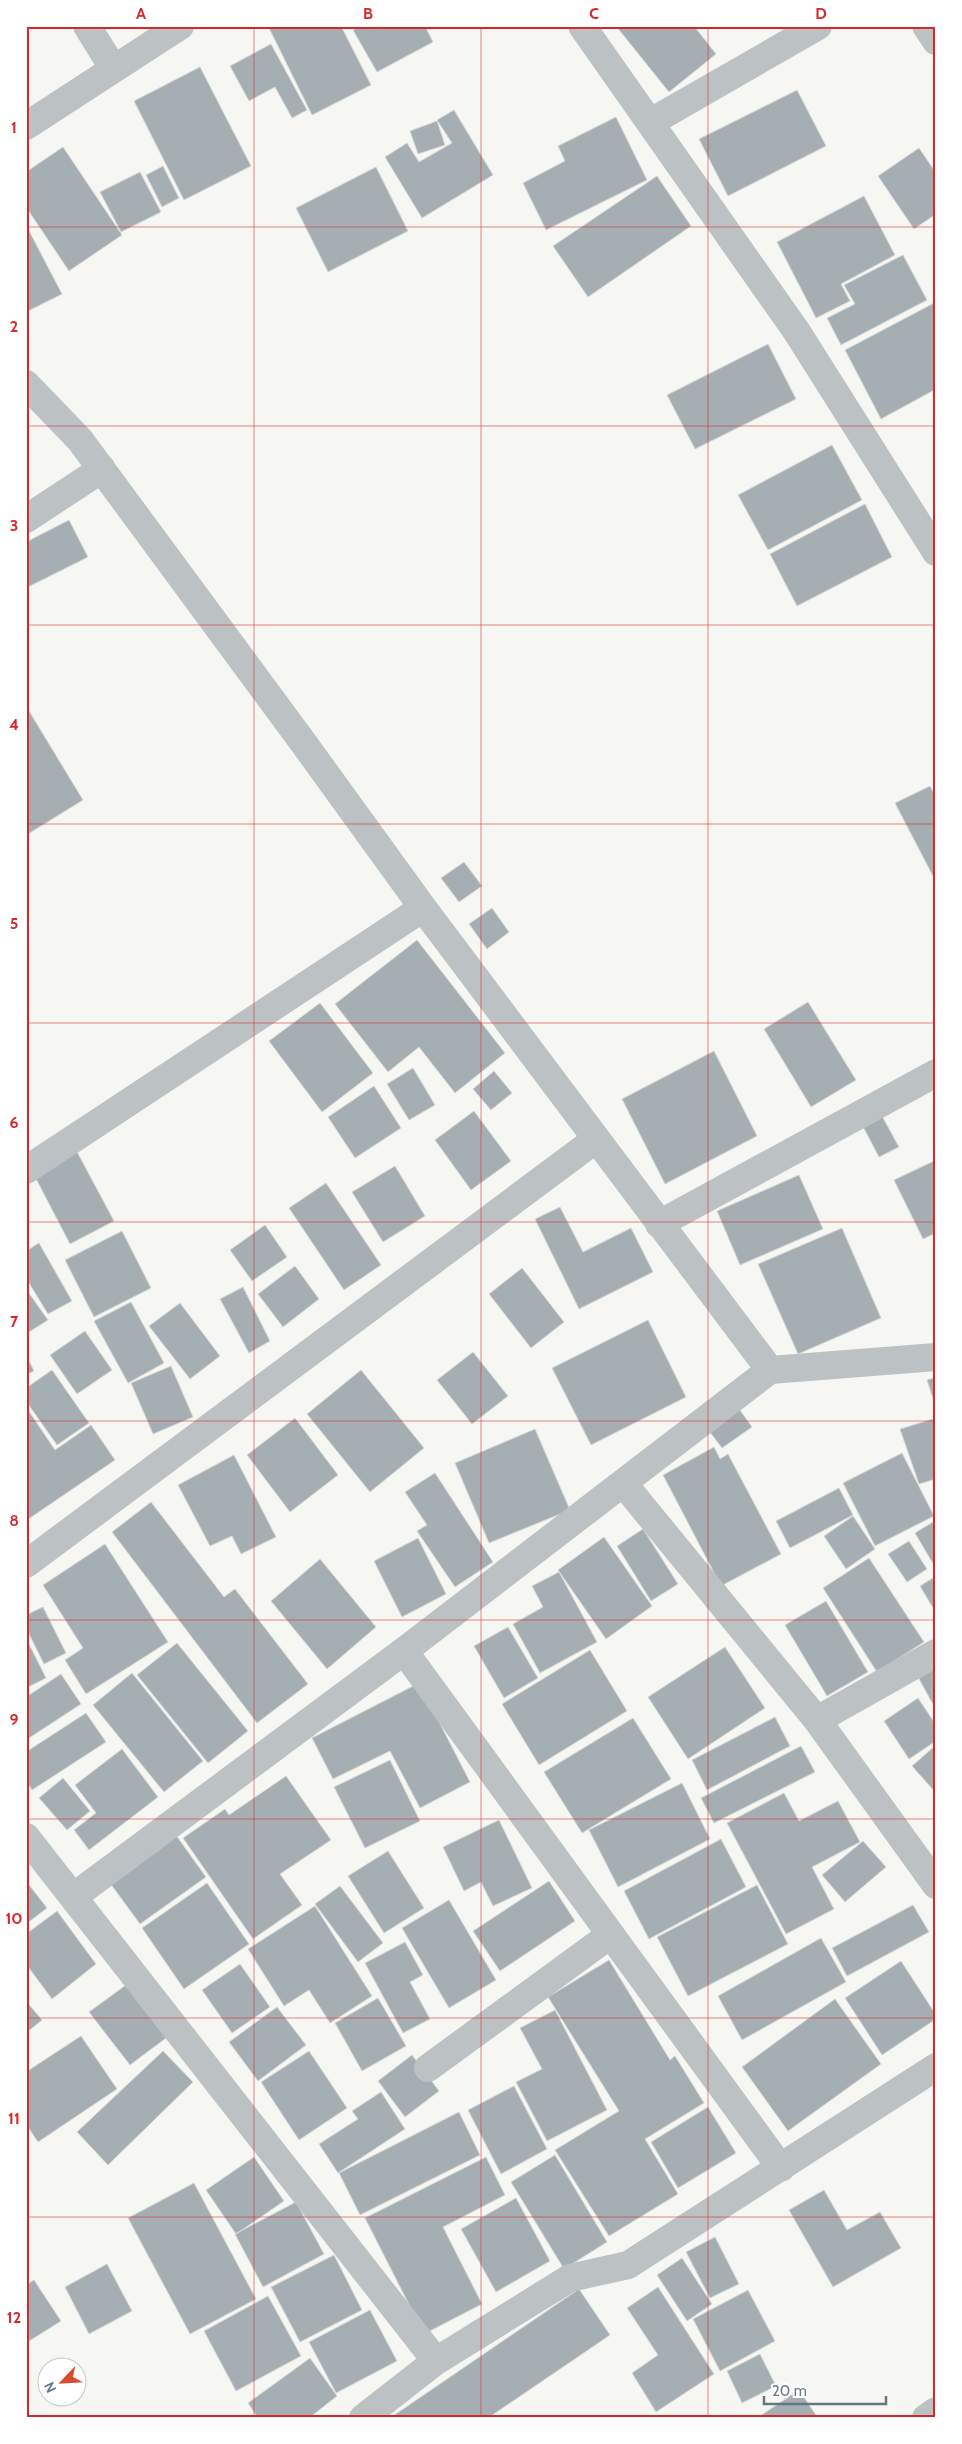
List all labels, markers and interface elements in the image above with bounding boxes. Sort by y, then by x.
text: A [136,4,146,23]
text: B [363,4,373,23]
text: C [589,4,599,23]
text: D [815,4,827,23]
text: 1 [11,118,17,137]
text: 2 [10,317,18,336]
text: 3 [10,516,18,535]
text: 4 [9,715,19,734]
text: 5 [10,914,18,933]
text: 6 [10,1113,19,1132]
text: 7 [10,1312,19,1331]
text: 8 [9,1511,19,1530]
text: 9 [10,1710,19,1729]
text: 10 [5,1909,23,1928]
text: 11 [8,2109,20,2128]
text: 12 [7,2308,21,2327]
north arrow [38,2356,88,2406]
scale bar [764,2374,887,2406]
text: N [40,2379,60,2396]
text: 20 m [772,2382,807,2400]

